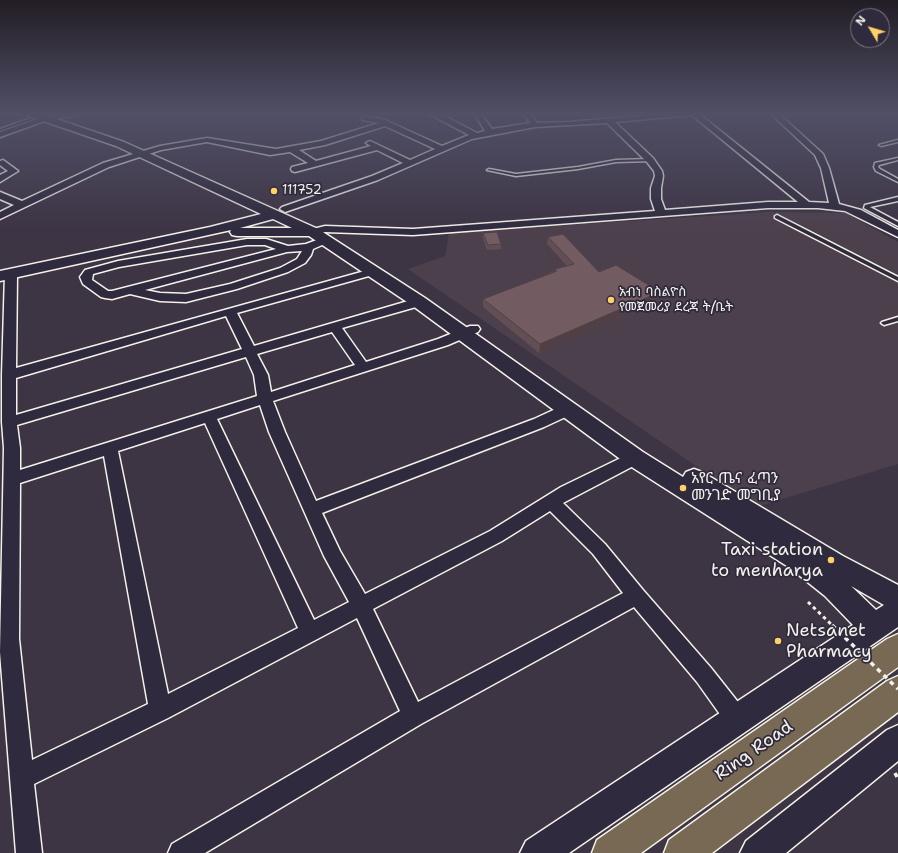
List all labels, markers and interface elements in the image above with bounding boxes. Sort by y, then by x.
north arrow [850,8,890,48]
text: N [852,13,870,29]
place label: 111752 [282,183,322,199]
marker: 111752 [269,186,279,196]
place label: አብነ ባስልዮስ የመጀመሪያ ደረጃ ት/ቤት [619,285,733,316]
marker: አብነ ባስልዮስ የመጀመሪያ ደረጃ ት/ቤት [606,295,616,305]
place label: አየር ጤና ፈጣን መንገድ መግቢያ [691,470,781,505]
marker: አየር ጤና ፈጣን መንገድ መግቢያ [678,483,688,493]
place label: Taxi station to menharya [711,539,823,582]
marker: Taxi station to menharya [826,555,836,565]
place label: Netsanet Pharmacy [786,620,872,662]
marker: Netsanet Pharmacy [773,636,783,646]
street label: Ring Road [711,716,797,786]

